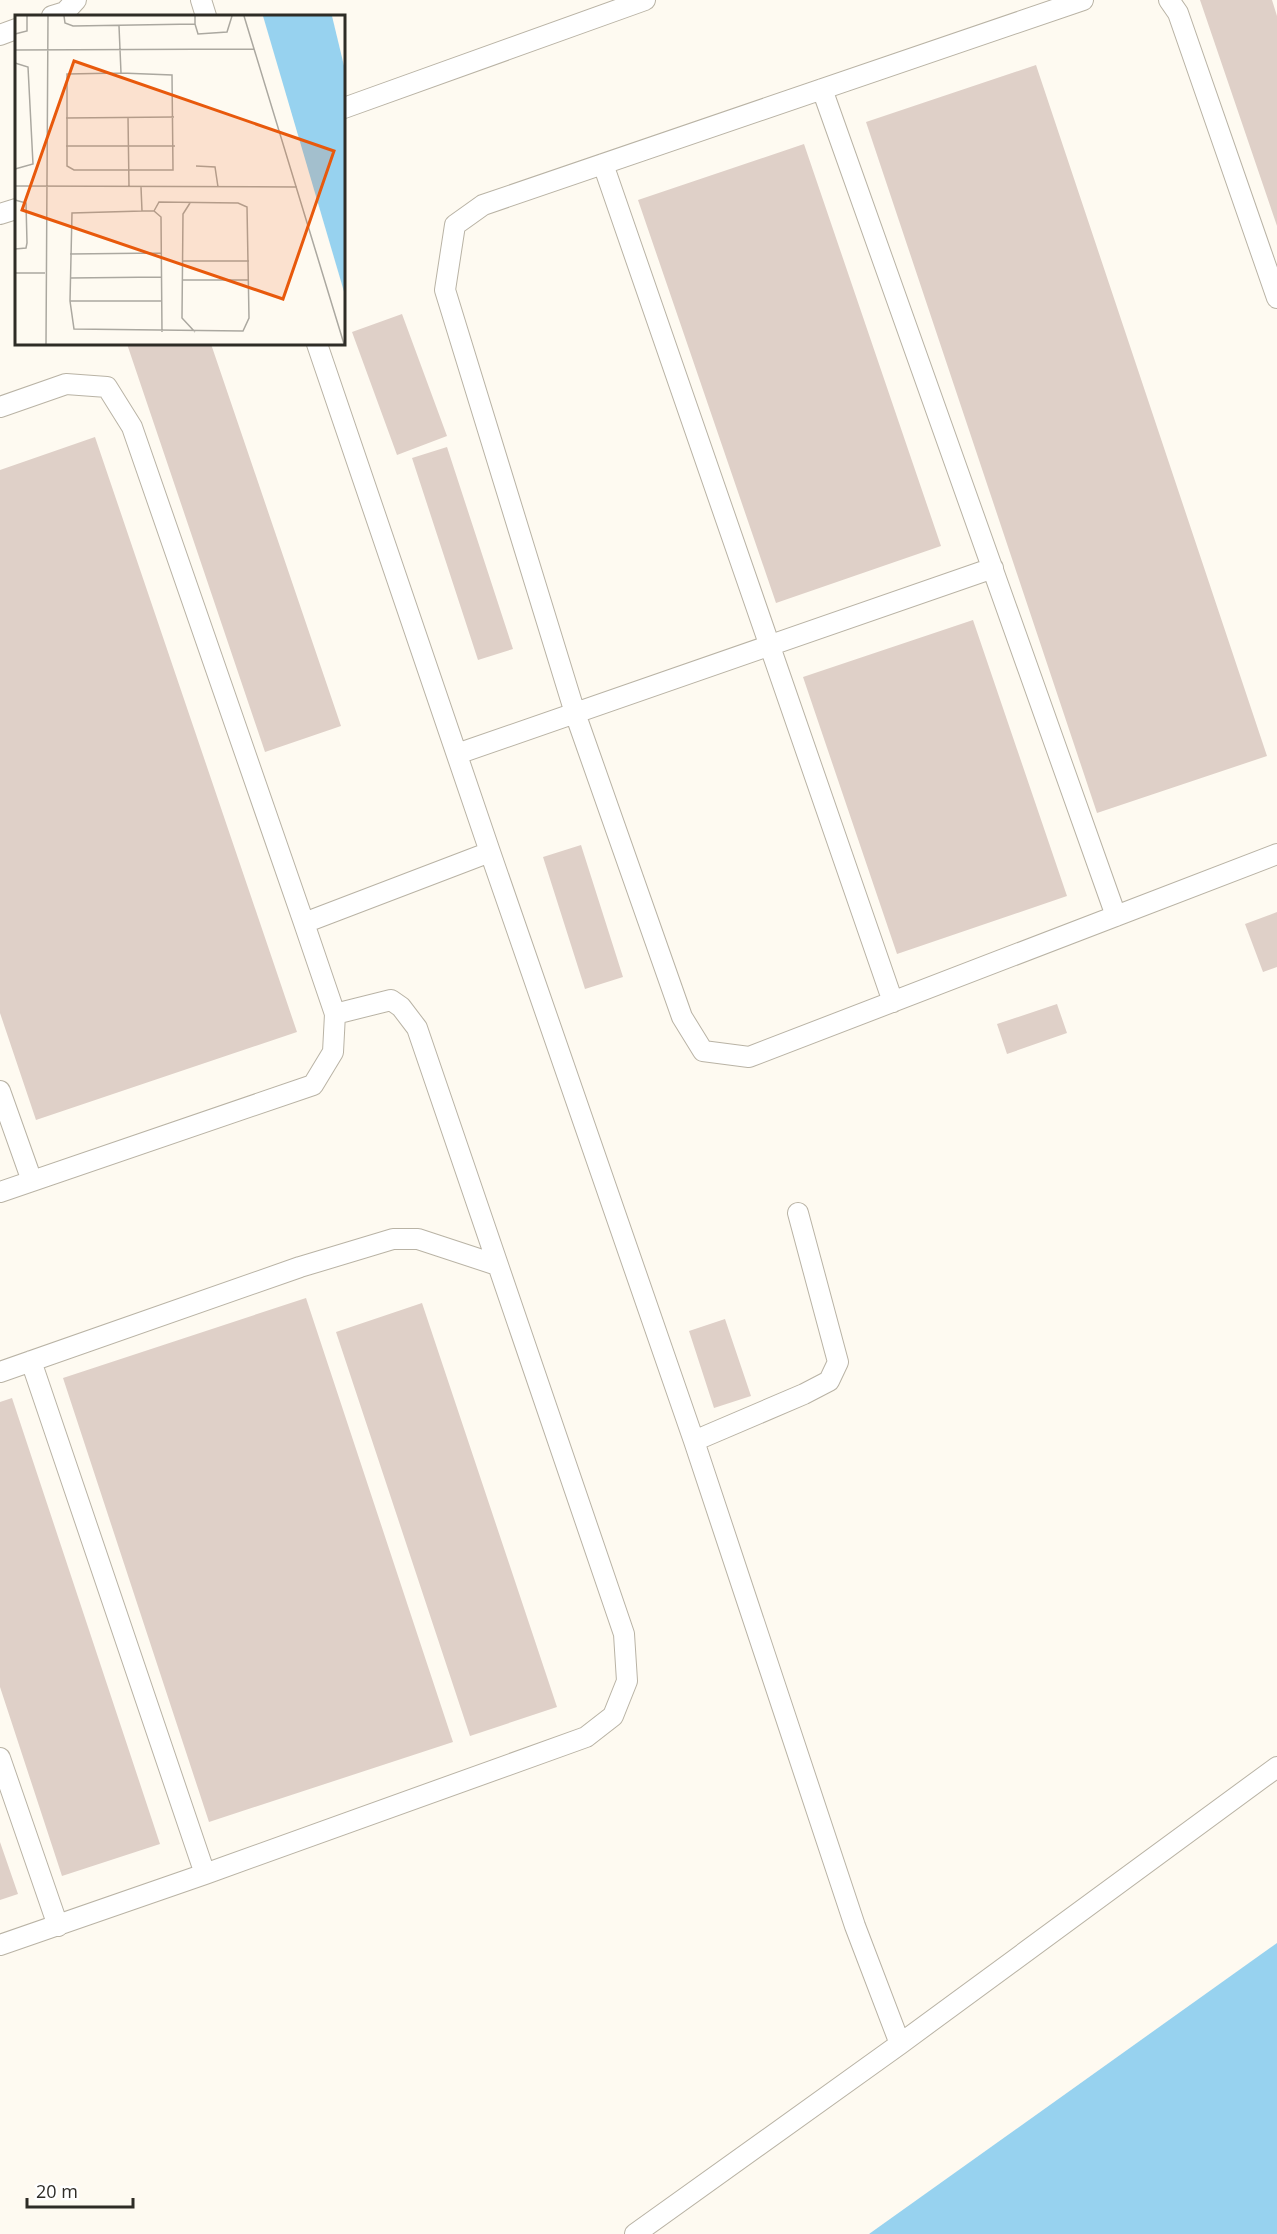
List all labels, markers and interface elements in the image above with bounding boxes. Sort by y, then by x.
inset map [15,15,345,345]
scale bar [27,2171,134,2209]
text: 20 m [36,2179,78,2203]

